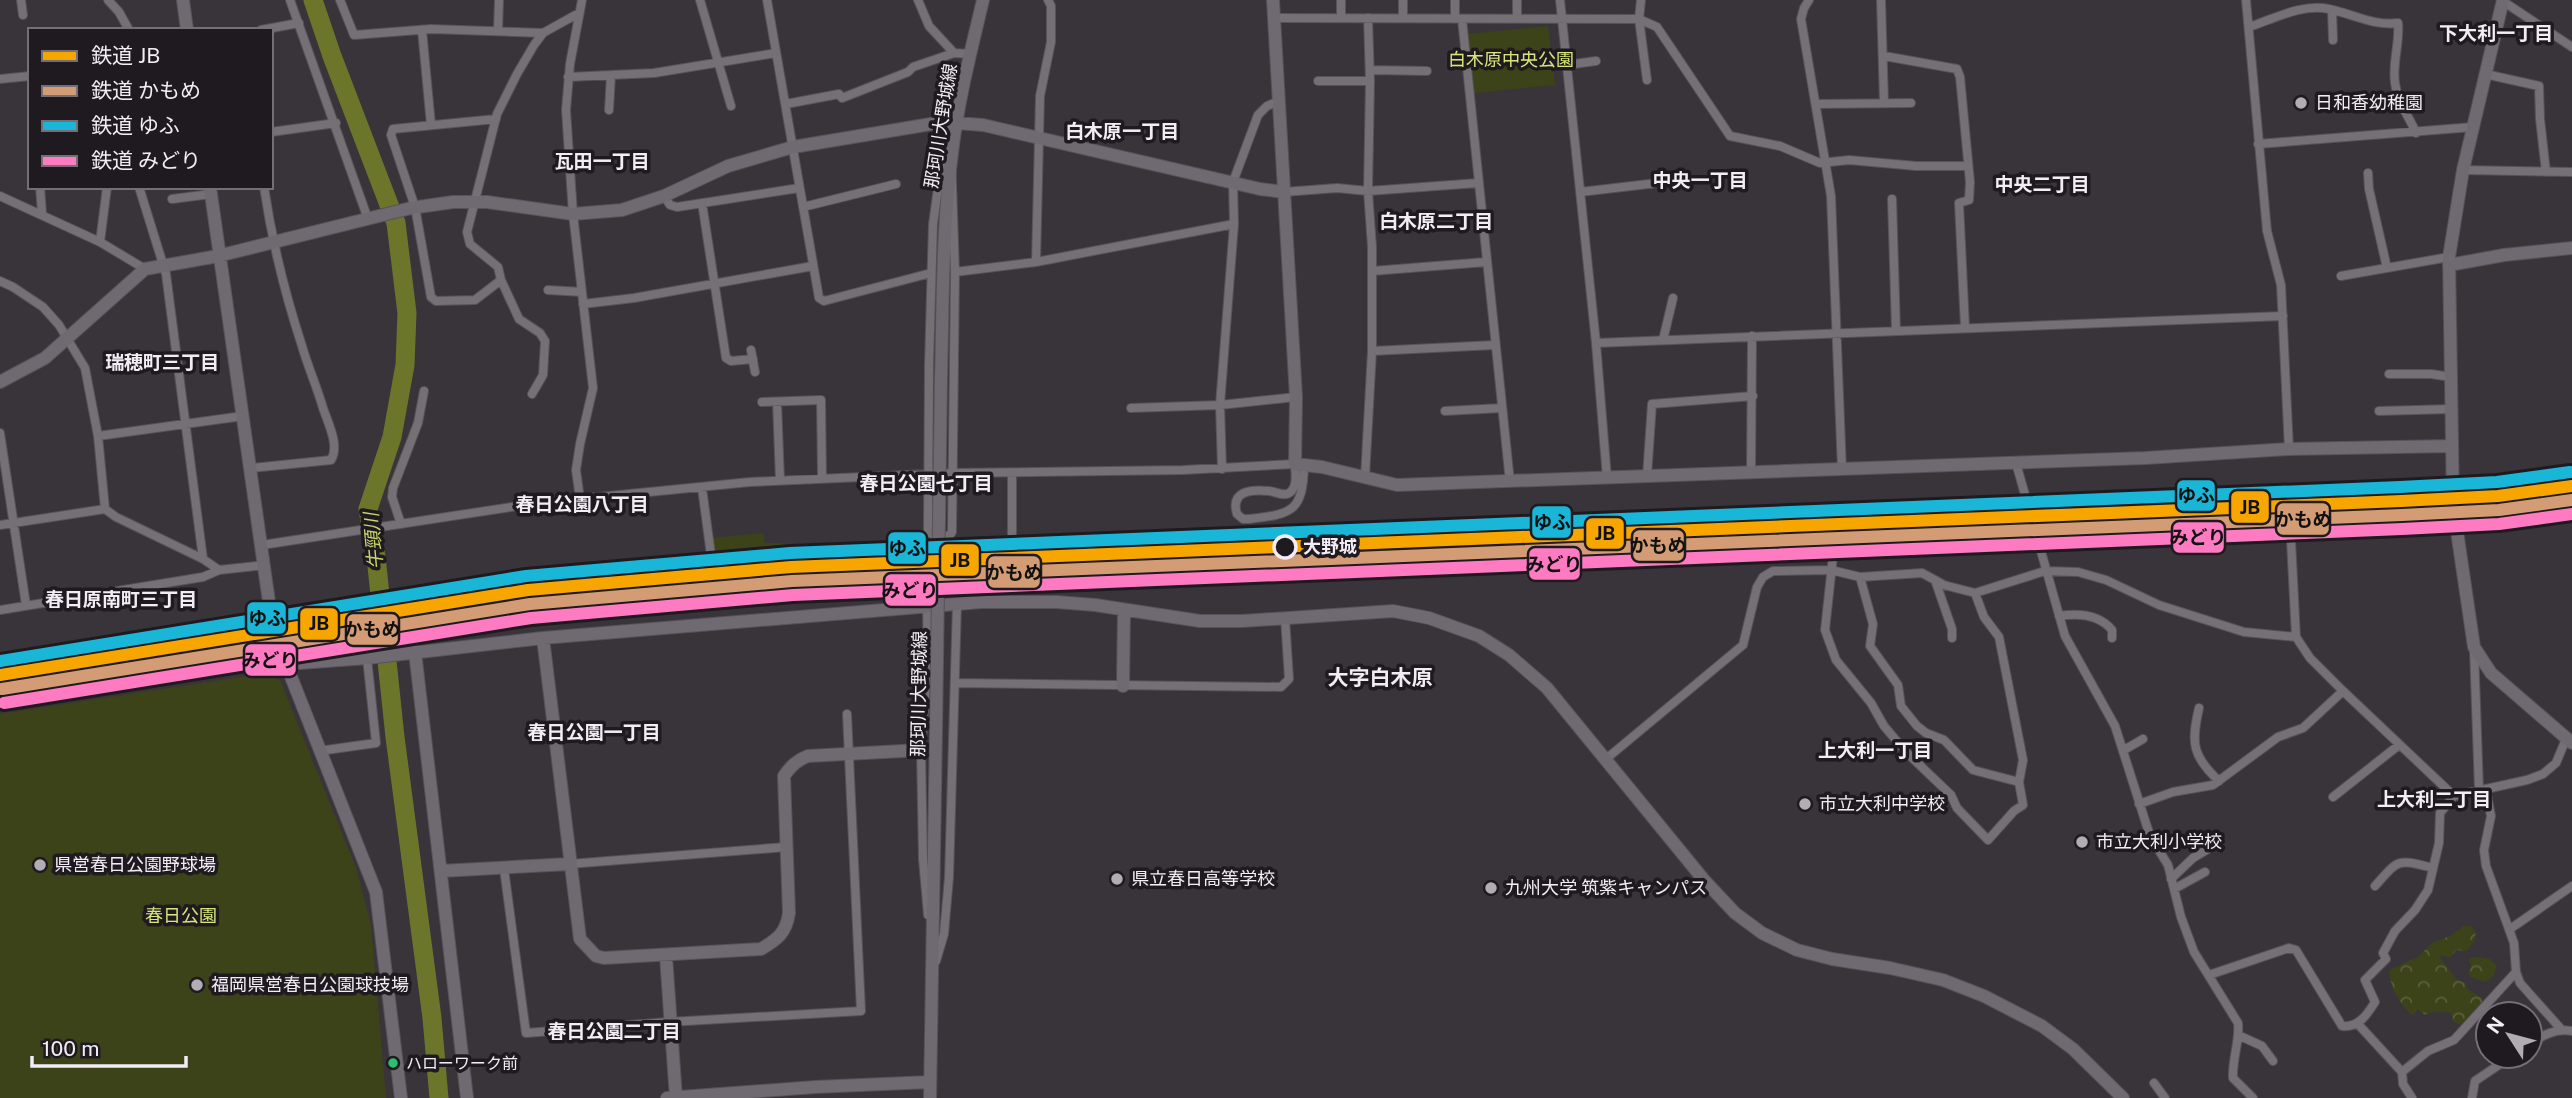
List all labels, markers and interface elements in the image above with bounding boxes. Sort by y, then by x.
district label: 下大利一丁目 [2439,22,2553,44]
legend [28,28,273,189]
text: 鉄道 JB [91,43,160,68]
park label: 白木原中央公園 [1448,49,1574,70]
street label: 那珂川大野城線 [920,62,961,190]
text: 鉄道 かもめ [91,78,201,103]
place label: 日和香幼稚園 [2315,92,2423,113]
marker: 日和香幼稚園 [2293,95,2309,111]
text: 鉄道 ゆふ [91,113,180,138]
district label: 白木原一丁目 [1065,120,1179,142]
text: 鉄道 みどり [91,148,201,173]
district label: 瓦田一丁目 [554,150,650,172]
district label: 中央一丁目 [1652,169,1748,191]
district label: 中央二丁目 [1994,173,2090,195]
district label: 白木原二丁目 [1379,210,1493,232]
district label: 瑞穂町三丁目 [105,351,219,373]
district label: 春日公園七丁目 [859,472,993,494]
line badge: ゆふ [2176,479,2216,512]
text: ゆふ [2177,484,2215,506]
line badge: JB [2230,490,2270,524]
district label: 春日公園八丁目 [515,493,649,515]
text: JB [2240,496,2260,518]
line badge: かもめ [2276,502,2330,536]
line badge: ゆふ [1531,505,1572,539]
text: かもめ [2274,508,2332,530]
water label: 牛頸川 [359,510,386,570]
text: ゆふ [1533,511,1571,533]
line badge: JB [1585,517,1625,550]
line badge: みどり [2172,521,2225,554]
text: JB [1595,522,1615,544]
text: みどり [2169,526,2227,548]
line badge: かもめ [1632,529,1685,562]
line badge: ゆふ [887,531,927,565]
text: かもめ [1629,534,1687,556]
marker: 大野城 [1273,535,1297,559]
place label: 大野城 [1303,536,1357,557]
text: ゆふ [888,537,926,559]
line badge: JB [940,543,980,577]
line badge: みどり [1528,547,1581,581]
text: JB [950,549,970,571]
text: みどり [1525,553,1583,575]
line badge: かもめ [987,555,1041,589]
text: かもめ [985,561,1043,583]
line badge: みどり [884,573,937,607]
text: みどり [881,579,939,601]
district label: 春日原南町三丁目 [45,588,197,610]
line badge: ゆふ [246,601,287,635]
text: ゆふ [248,607,286,629]
line badge: JB [299,607,339,641]
text: JB [309,612,329,634]
line badge: かもめ [346,613,399,646]
text: かもめ [343,618,401,640]
street label: 那珂川大野城線 [907,631,930,757]
line badge: みどり [244,643,297,677]
text: みどり [241,649,299,671]
district label: 大字白木原 [1328,665,1433,690]
district label: 春日公園一丁目 [527,721,661,743]
district label: 上大利一丁目 [1818,739,1932,761]
district label: 上大利二丁目 [2377,788,2491,810]
place label: 市立大利中学校 [1819,793,1945,814]
marker: 市立大利中学校 [1797,796,1813,812]
place label: 市立大利小学校 [2096,831,2222,852]
marker: 市立大利小学校 [2074,834,2090,850]
place label: 県営春日公園野球場 [54,854,216,875]
marker: 県営春日公園野球場 [32,857,48,873]
place label: 県立春日高等学校 [1131,868,1275,889]
marker: 県立春日高等学校 [1109,871,1125,887]
place label: 九州大学 筑紫キャンパス [1505,877,1707,898]
marker: 九州大学 筑紫キャンパス [1483,880,1499,896]
park label: 春日公園 [145,905,217,926]
place label: 福岡県営春日公園球技場 [211,974,409,995]
marker: 福岡県営春日公園球技場 [189,977,205,993]
north arrow [2474,1000,2544,1070]
text: N [2482,1013,2509,1037]
district label: 春日公園二丁目 [547,1020,681,1042]
scale bar [32,1024,186,1068]
text: 100 m [42,1036,99,1061]
place label: ハローワーク前 [406,1054,518,1073]
marker: ハローワーク前 [386,1056,400,1070]

